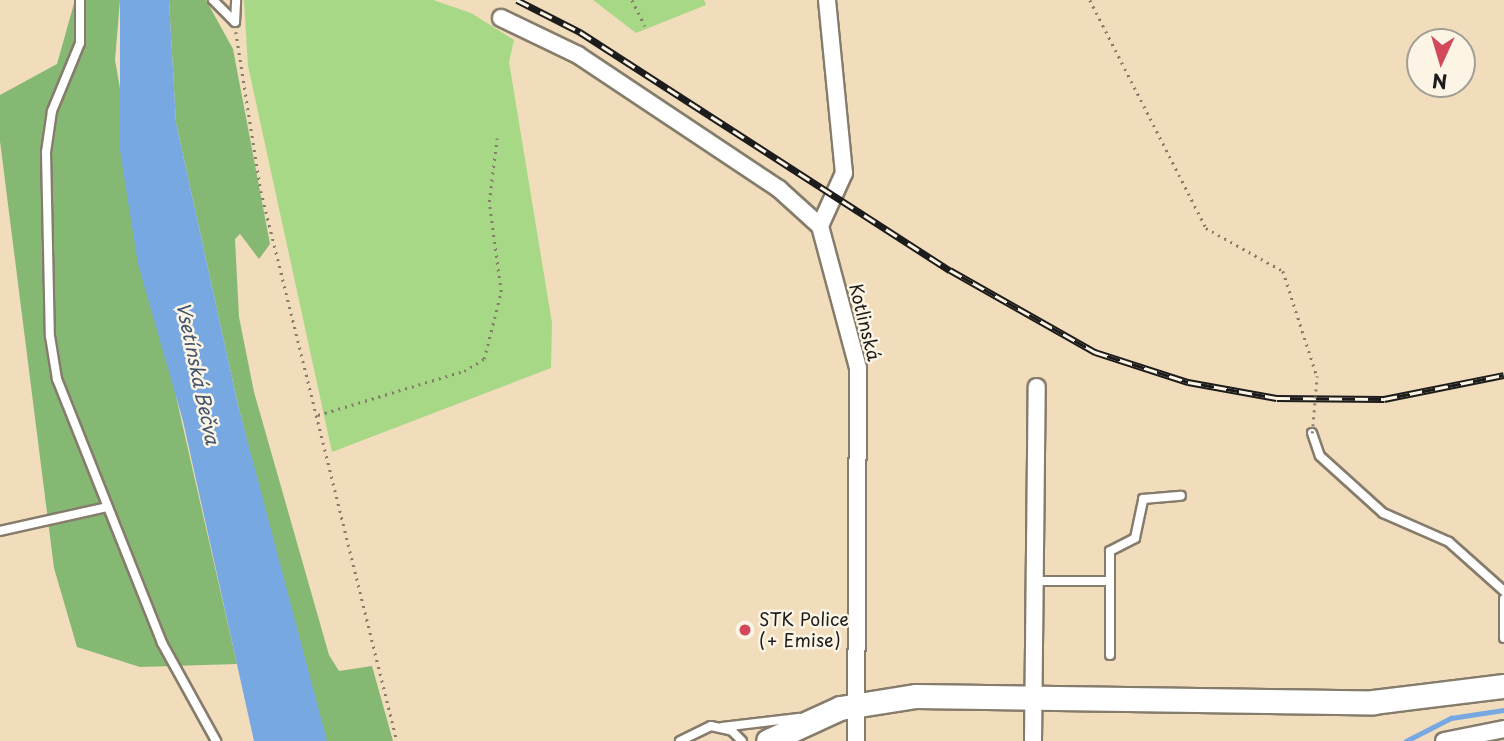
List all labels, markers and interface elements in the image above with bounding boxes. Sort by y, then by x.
north arrow [1406,28,1476,98]
text: N [1431,67,1448,96]
street label: Kotlinská [845,281,885,363]
water label: Vsetínská Bečva [171,298,225,448]
place label: STK Police (+ Emise) [759,609,849,652]
marker: STK Police (+ Emise) [737,622,753,638]

